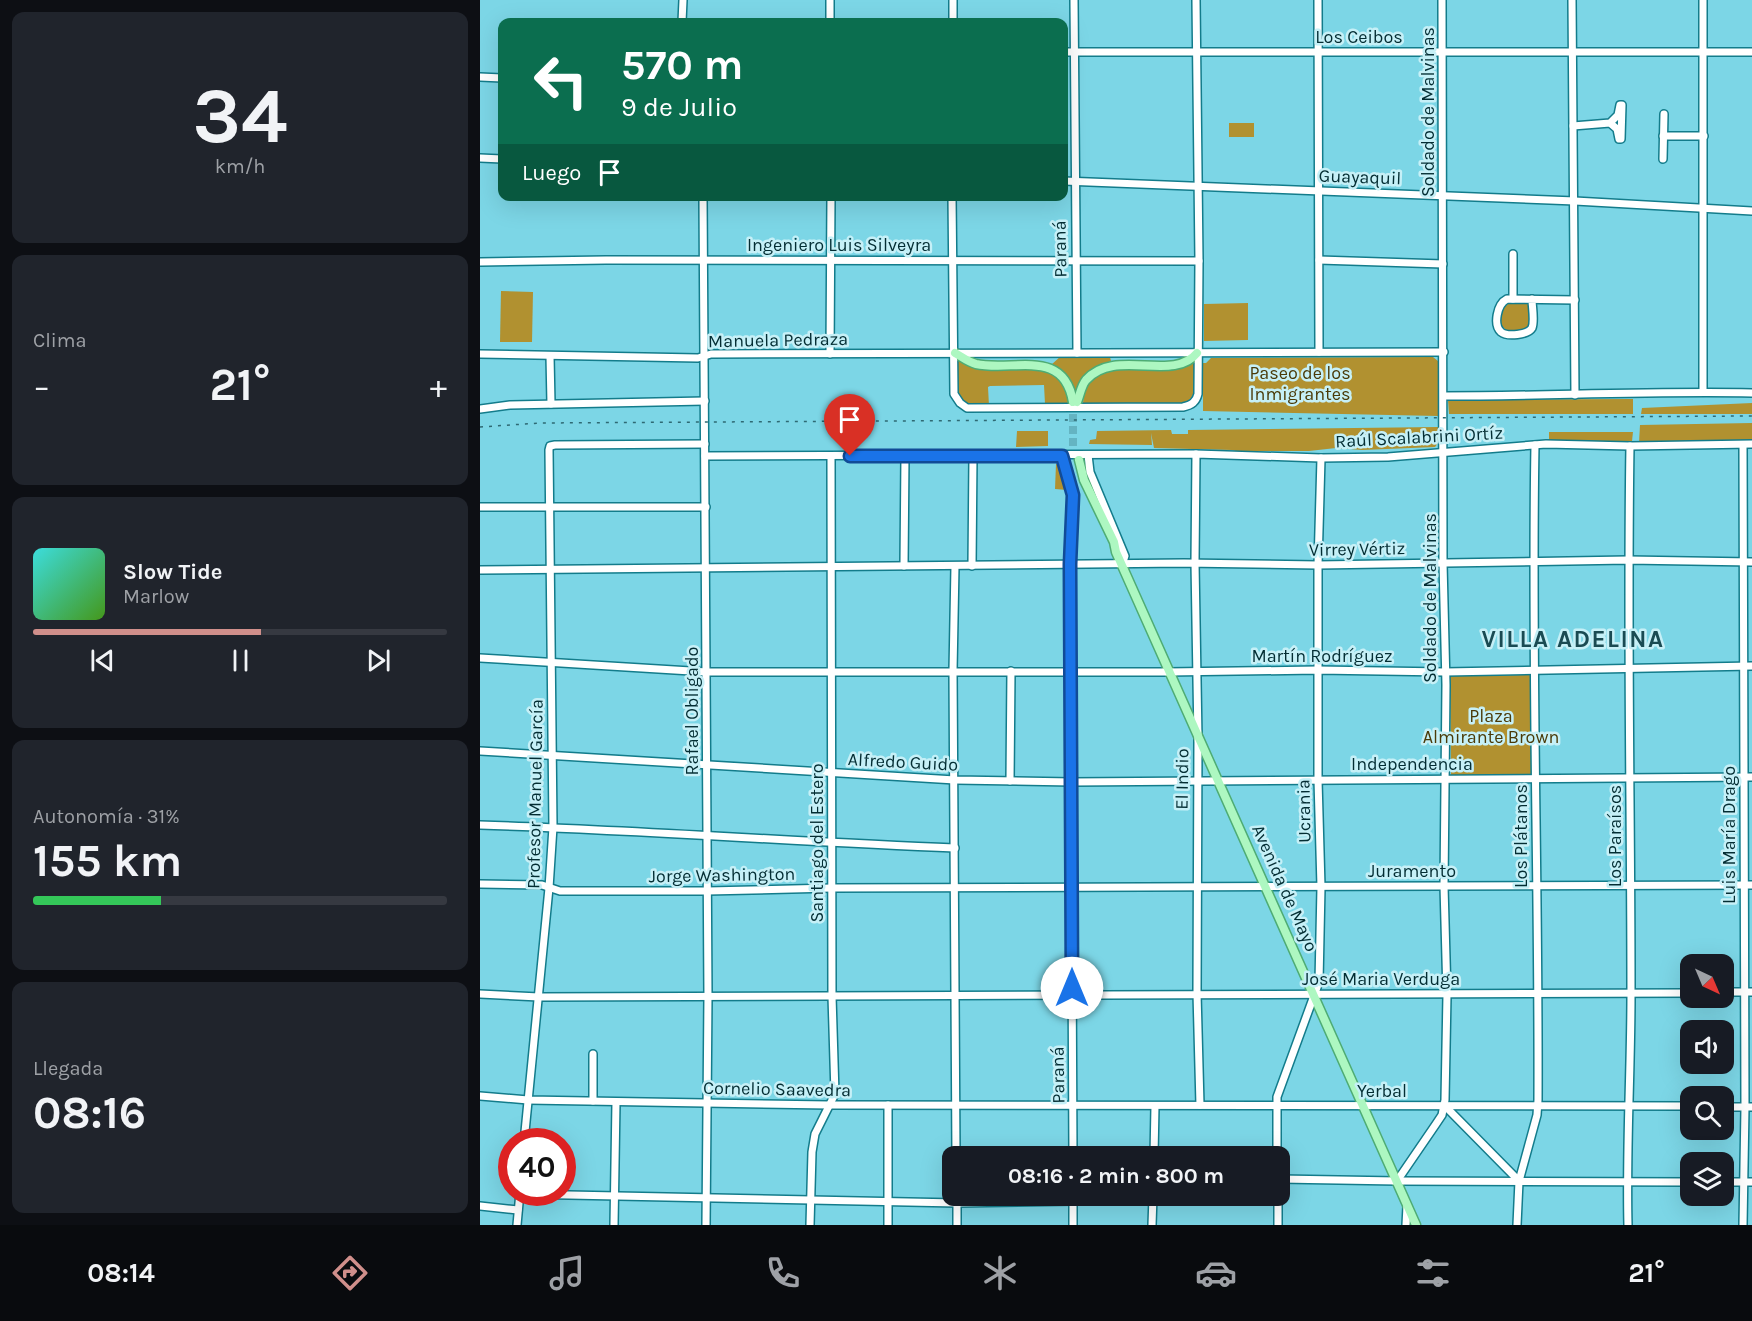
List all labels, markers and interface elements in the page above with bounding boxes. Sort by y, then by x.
street label: Los Ceibos [1315,26,1403,48]
street label: Soldado de Malvinas [1417,27,1439,197]
text: 570 m [621,40,743,90]
icon: left [522,42,600,120]
text: 34 [193,70,287,162]
text: 9 de Julio [621,91,737,123]
text: km/h [215,155,265,178]
icon: arrive [593,156,626,189]
text: Luego [522,160,581,186]
street label: Guayaquil [1318,165,1402,189]
street label: Paraná [1049,220,1071,278]
street label: Ingeniero Luis Silveyra [747,234,931,256]
street label: Manuela Pedraza [708,328,848,352]
text: Clima [33,329,87,352]
text: 21° [210,359,270,411]
park label: Paseo de los Inmigrantes [1249,362,1351,405]
text: − [33,367,50,405]
text: + [430,367,447,405]
pin [824,394,875,456]
icon: arrive [833,403,866,436]
street label: Raúl Scalabrini Ortíz [1335,422,1503,452]
street label: Soldado de Malvinas [1419,513,1441,683]
street label: Virrey Vértiz [1309,537,1405,561]
text: Slow Tide [123,559,223,585]
text: Marlow [123,585,189,608]
district label: VILLA ADELINA [1481,625,1665,653]
icon: previous [86,644,119,677]
icon: pause [224,644,257,677]
icon: next [362,644,395,677]
street label: Martín Rodríguez [1251,645,1393,667]
street label: Rafael Obligado [681,647,703,775]
street label: Profesor Manuel García [522,699,548,889]
park label: Plaza Almirante Brown [1423,705,1559,748]
street label: Alfredo Guido [847,748,959,776]
street label: El Indio [1170,748,1194,810]
street label: Independencia [1351,753,1473,775]
street label: Santiago del Estero [806,763,828,923]
street label: Luis María Drago [1718,766,1740,904]
street label: Ucrania [1292,779,1316,843]
street label: Los Plátanos [1510,784,1532,888]
street label: Los Paraísos [1604,785,1626,887]
text: Autonomía · 31% [33,805,180,828]
street label: Avenida de Mayo [1247,821,1323,955]
text: 155 km [33,835,182,887]
street label: Juramento [1368,860,1456,882]
street label: Jorge Washington [649,863,795,887]
north arrow [1680,954,1734,1008]
map controls [1680,954,1734,1206]
position arrow [1040,956,1104,1020]
street label: José Maria Verduga [1302,968,1460,990]
button: sound [1680,1020,1734,1074]
street label: Paraná [1047,1046,1069,1104]
text: Llegada [33,1057,103,1080]
street label: Cornelio Saavedra [703,1077,851,1101]
street label: Yerbal [1357,1080,1407,1102]
button: search [1680,1086,1734,1140]
text: 08:16 [33,1087,146,1139]
speed limit sign: 40 [498,1128,576,1206]
button: layers [1680,1152,1734,1206]
text: 08:16 · 2 min · 800 m [1008,1163,1224,1189]
icon: directions [329,1252,371,1294]
icon: music [546,1252,588,1294]
icon: phone [762,1252,804,1294]
icon: climate [979,1252,1021,1294]
icon: car [1195,1252,1237,1294]
icon: filters [1412,1252,1454,1294]
text: 08:14 [87,1257,155,1289]
text: 21° [1628,1257,1665,1289]

